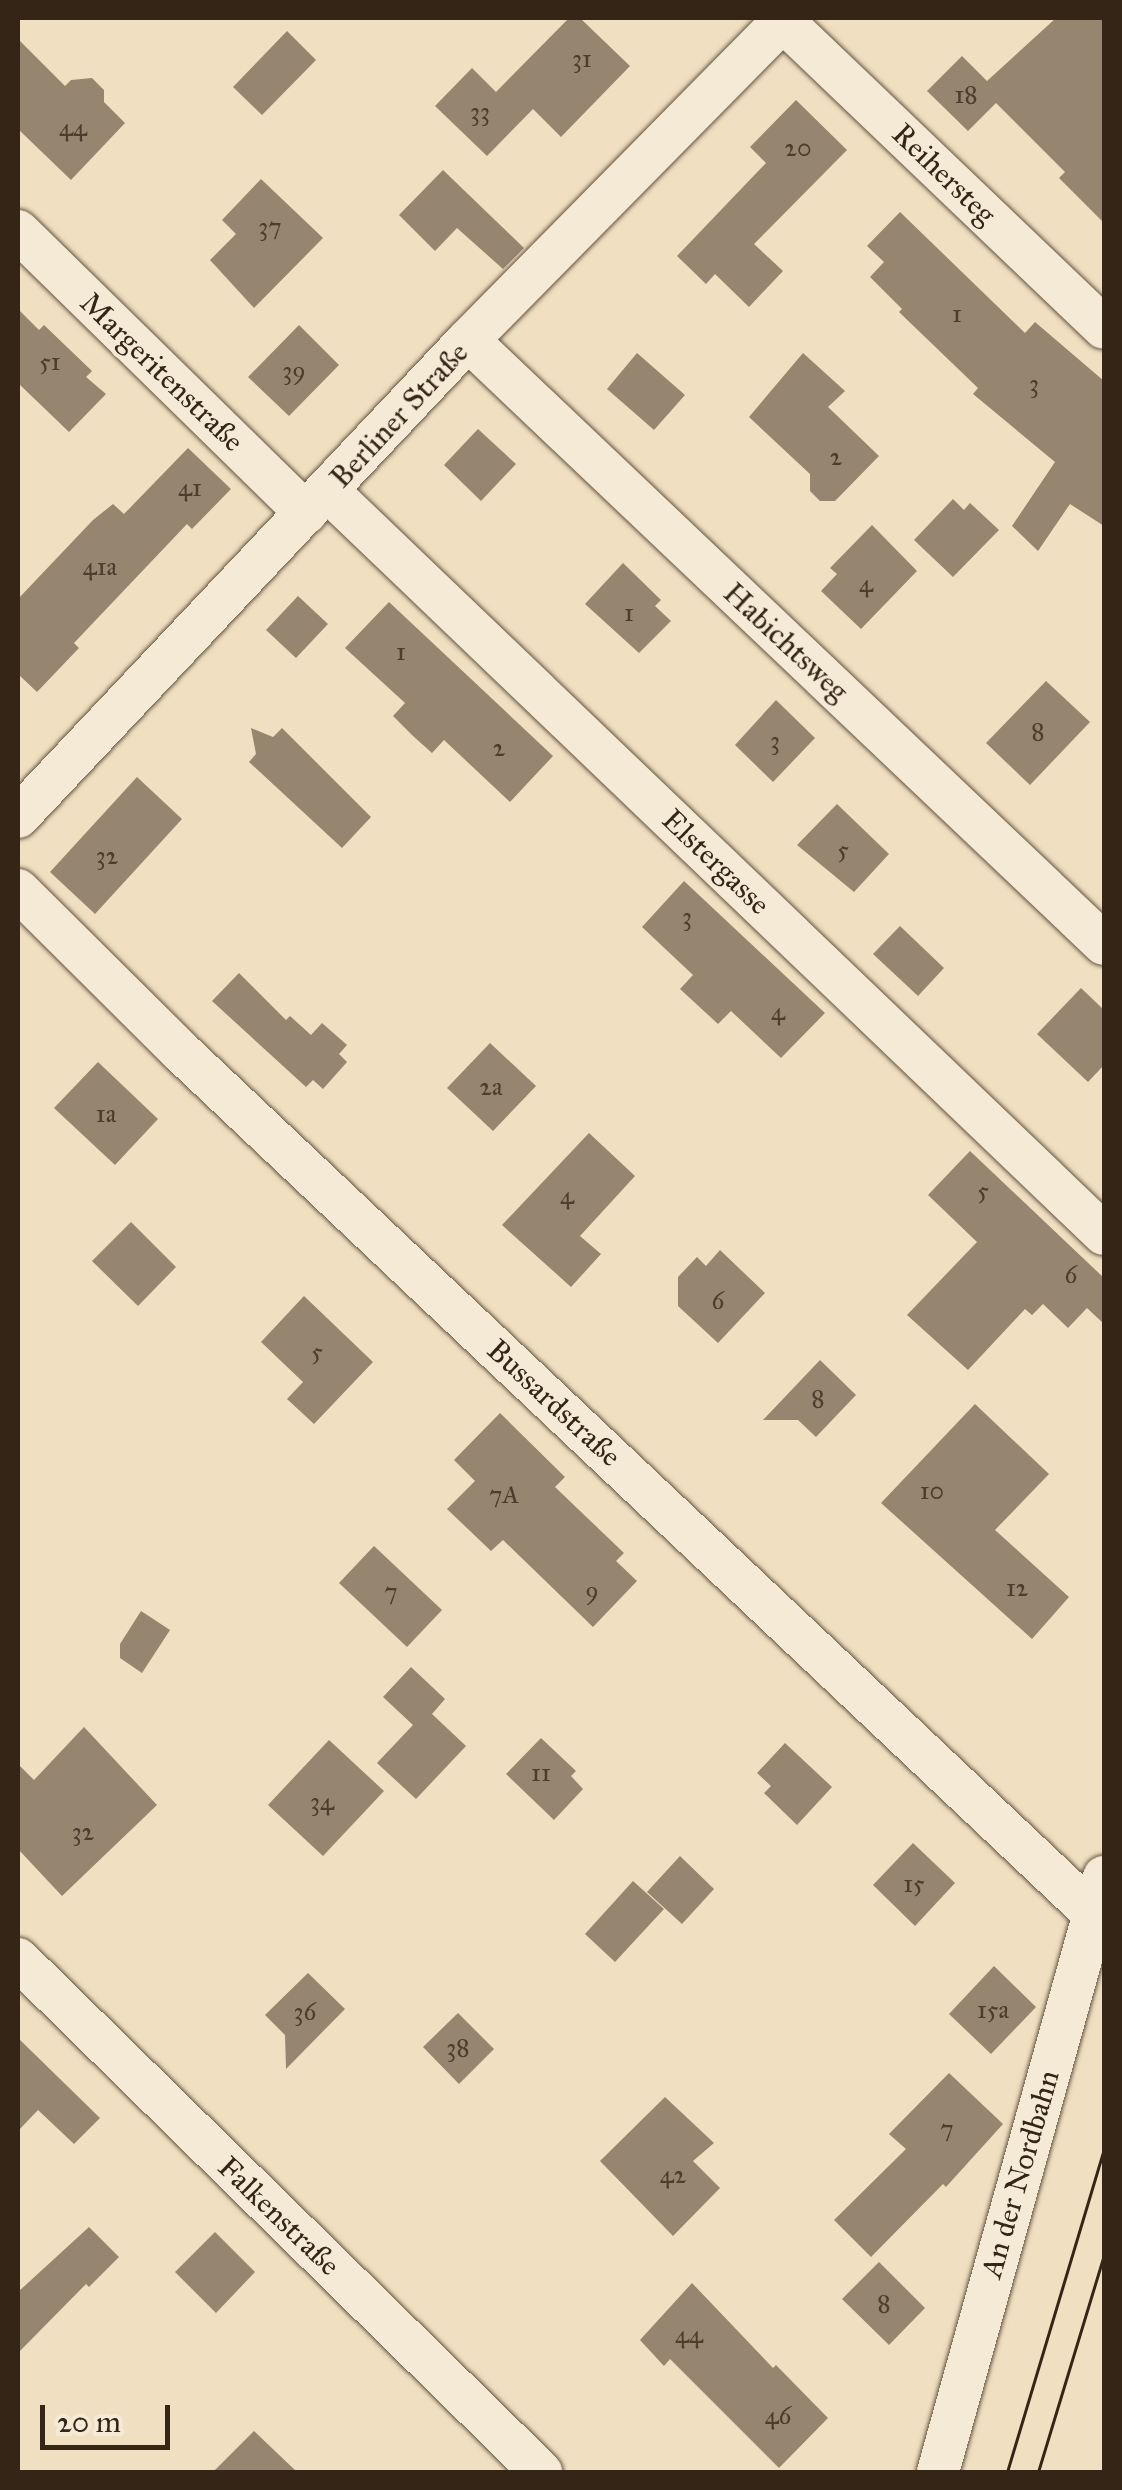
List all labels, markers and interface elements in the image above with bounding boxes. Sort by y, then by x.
house number: 31 [572,44,592,74]
house number: 18 [954,80,978,110]
house number: 33 [470,97,490,127]
house number: 44 [59,113,87,143]
street label: Reihersteg [885,116,1003,232]
house number: 20 [785,133,811,163]
house number: 37 [258,212,282,242]
street label: Margeritenstraße [73,285,251,459]
house number: 1 [952,299,962,329]
street label: Berliner Straße [322,335,476,495]
house number: 51 [39,347,61,377]
house number: 39 [282,356,306,386]
house number: 3 [1029,369,1039,399]
house number: 2 [830,442,842,472]
house number: 41 [178,473,202,503]
house number: 41a [83,552,117,582]
house number: 4 [859,569,873,599]
street label: Habichtsweg [716,575,856,709]
house number: 1 [624,598,634,628]
house number: 1 [396,637,406,667]
house number: 8 [1031,717,1045,747]
house number: 3 [770,726,780,756]
house number: 2 [493,733,505,763]
street label: Elstergasse [655,802,777,922]
house number: 5 [837,835,849,865]
house number: 32 [96,841,118,871]
house number: 3 [682,902,692,932]
house number: 4 [771,997,785,1027]
house number: 2a [480,1072,502,1102]
house number: 1a [96,1099,116,1129]
house number: 5 [977,1176,989,1206]
house number: 4 [560,1181,574,1211]
house number: 6 [1065,1260,1077,1290]
house number: 6 [712,1286,724,1316]
street label: Bussardstraße [480,1332,628,1474]
house number: 5 [311,1337,323,1367]
house number: 8 [811,1384,825,1414]
house number: 10 [920,1476,944,1506]
house number: 7A [489,1480,519,1510]
house number: 12 [1006,1573,1028,1603]
house number: 9 [585,1576,599,1606]
house number: 7 [384,1577,398,1607]
house number: 11 [531,1758,551,1788]
house number: 34 [310,1787,334,1817]
house number: 32 [72,1817,94,1847]
house number: 15 [903,1869,925,1899]
house number: 15a [977,1995,1009,2025]
house number: 36 [294,1997,316,2027]
house number: 38 [446,2033,470,2063]
street label: An der Nordbahn [973,2066,1067,2282]
house number: 7 [940,2114,954,2144]
street label: Falkenstraße [211,2149,347,2283]
house number: 42 [660,2160,686,2190]
house number: 8 [877,2289,891,2319]
house number: 44 [675,2320,703,2350]
scale bar [45,2385,175,2447]
house number: 46 [765,2401,791,2431]
text: 20 m [57,2404,121,2440]

